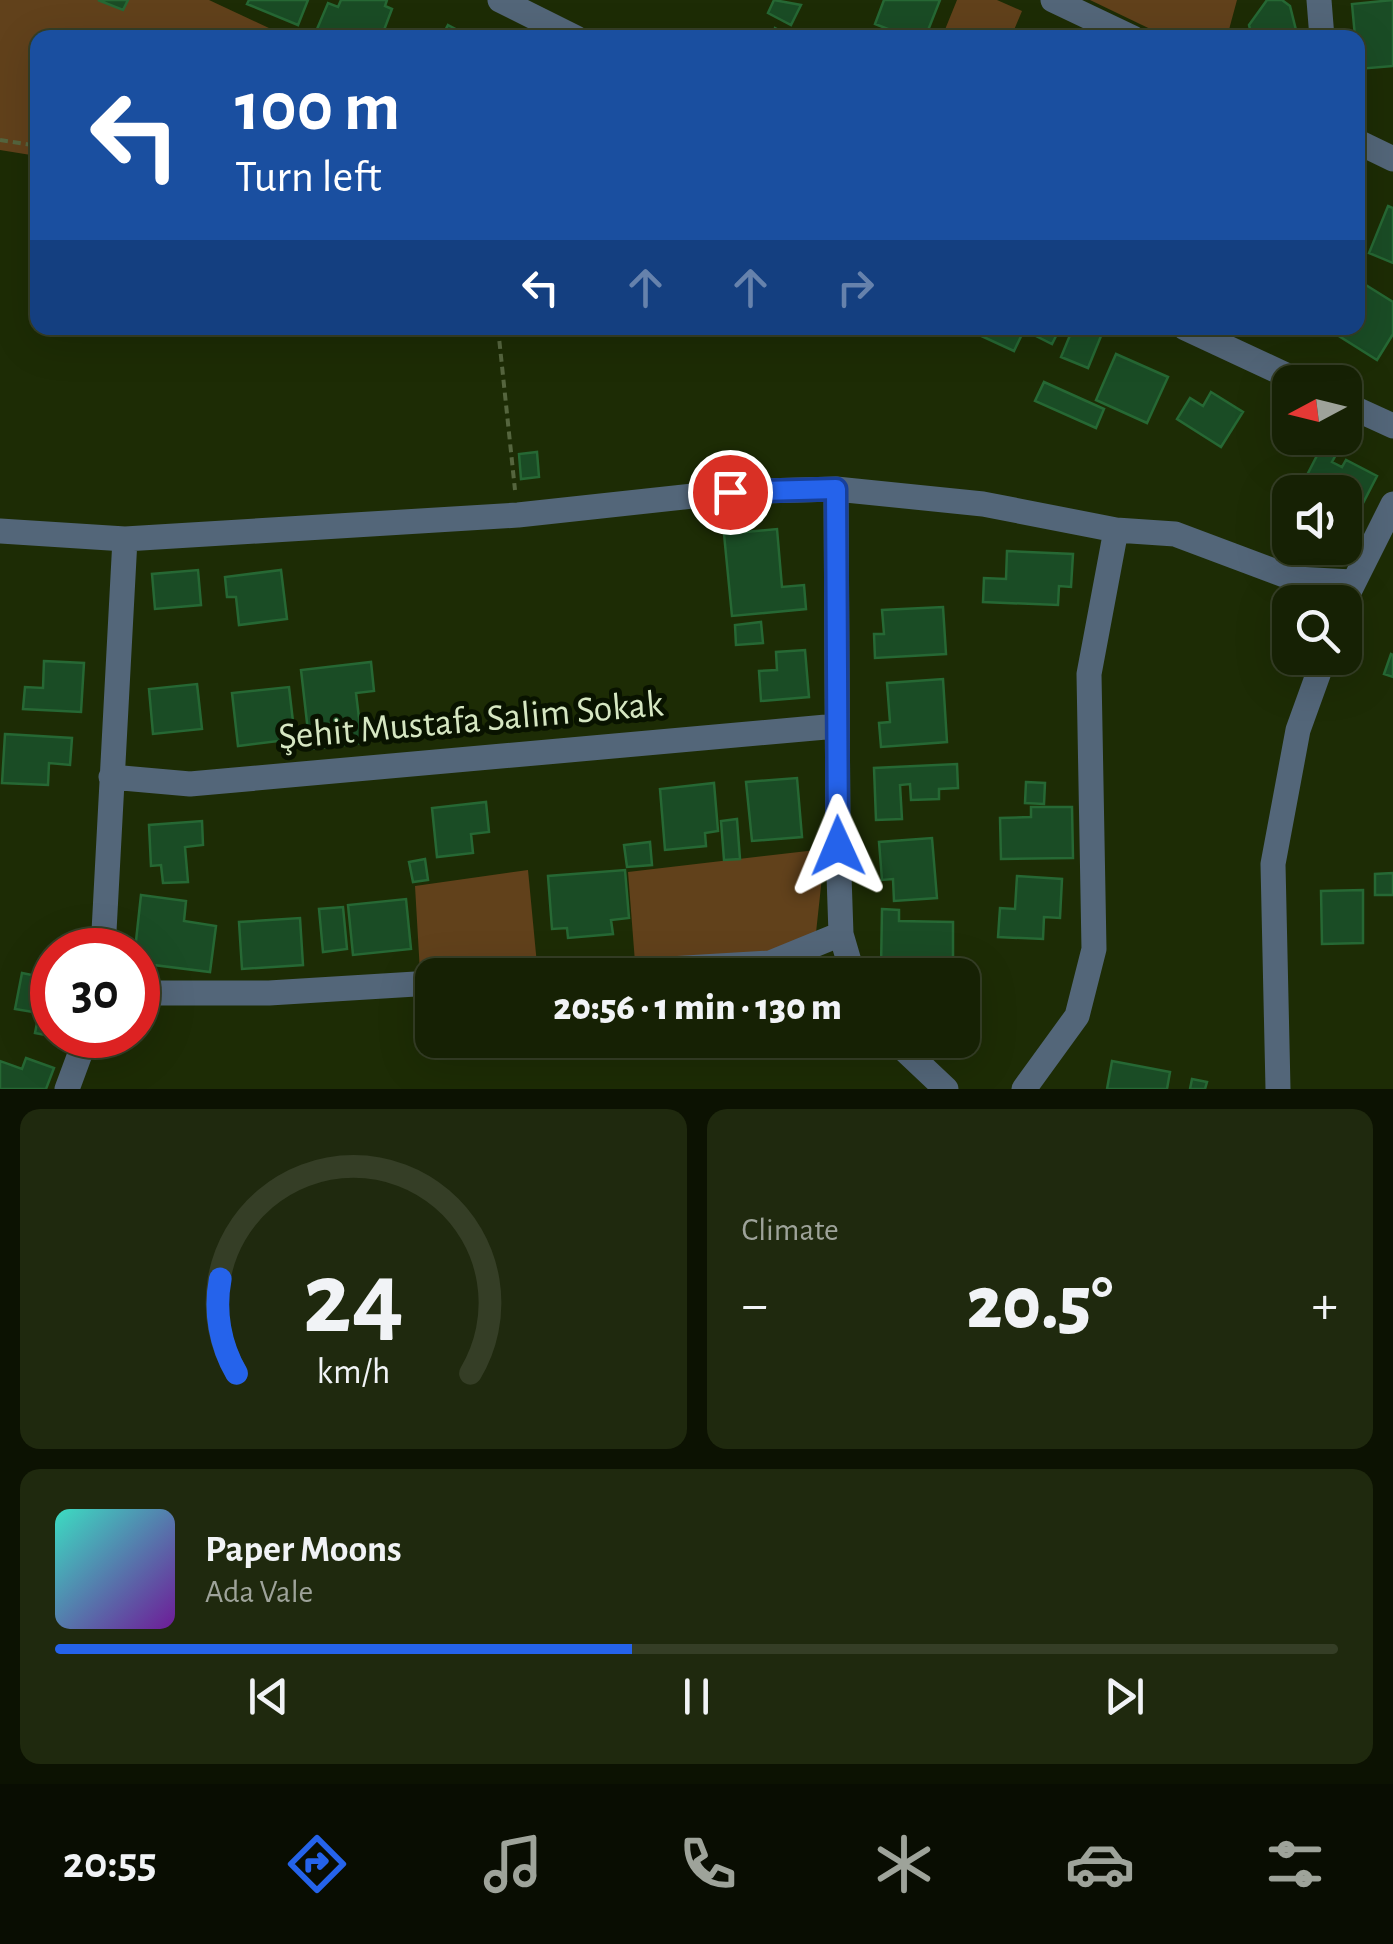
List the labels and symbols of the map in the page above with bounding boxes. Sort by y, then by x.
north arrow [1272,365,1362,455]
pin [688,450,773,535]
street label: Şehit Mustafa Salim Sokak [277,685,666,757]
position arrow [786,794,890,898]
speed limit sign: 30 [30,928,160,1058]

